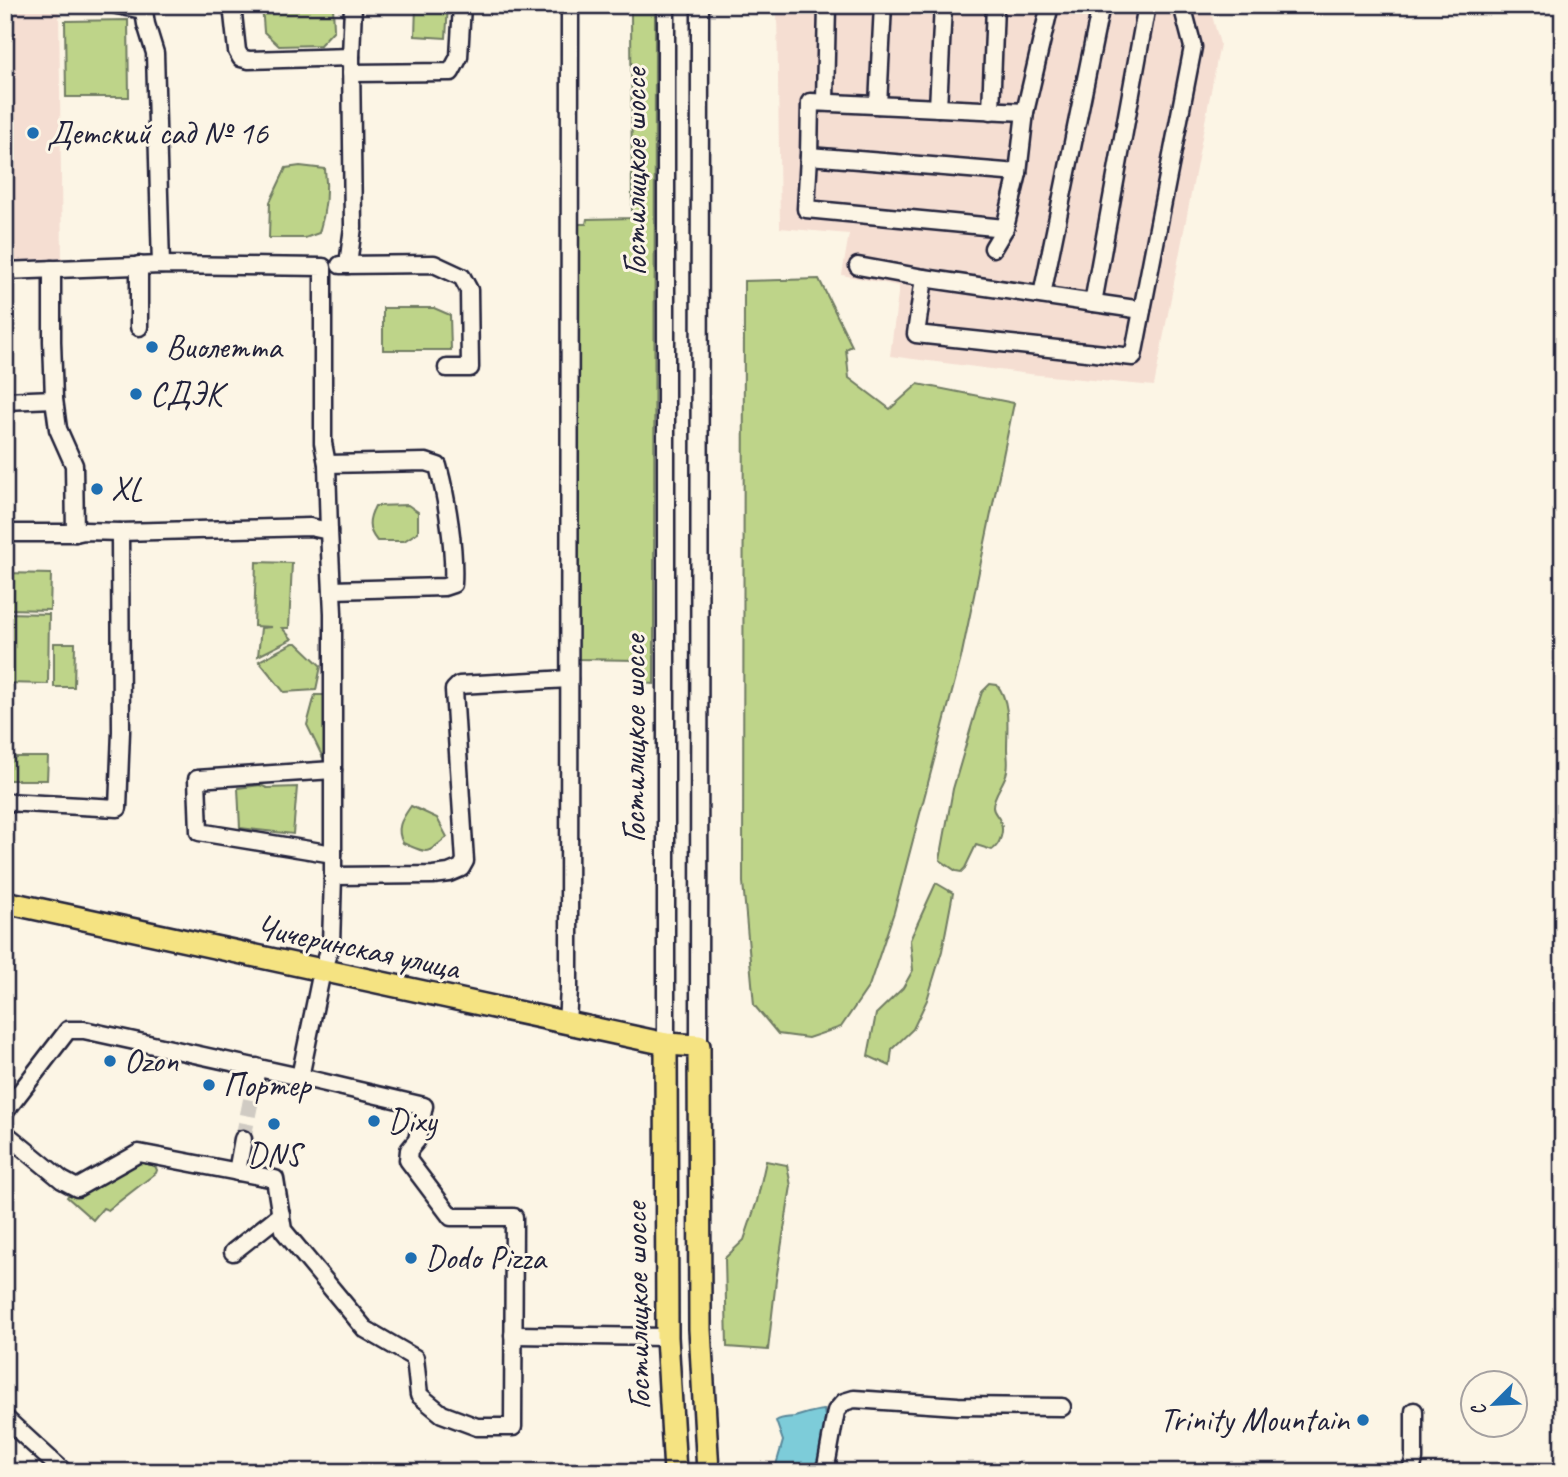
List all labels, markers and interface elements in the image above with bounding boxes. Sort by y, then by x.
street label: Гостилицкое шоссе [614,66,656,276]
place label: Детский сад № 16 [47,112,269,154]
marker: Детский сад № 16 [25,125,41,141]
place label: Виолетта [166,326,284,368]
marker: Виолетта [144,339,160,355]
place label: СДЭК [150,373,229,415]
marker: СДЭК [128,386,144,402]
place label: XL [111,468,143,510]
marker: XL [89,481,105,497]
street label: Гостилицкое шоссе [613,633,655,843]
street label: Чичеринская улица [253,905,465,989]
place label: Ozon [124,1040,178,1082]
marker: Ozon [102,1053,118,1069]
place label: Портер [223,1064,313,1106]
marker: Портер [201,1077,217,1093]
place label: Dixy [388,1100,439,1142]
marker: Dixy [366,1113,382,1129]
marker: DNS [266,1116,282,1132]
place label: DNS [247,1134,306,1176]
street label: Гостилицкое шоссе [614,1200,660,1410]
place label: Dodo Pizza [425,1237,548,1279]
marker: Dodo Pizza [403,1250,419,1266]
north arrow [1460,1368,1530,1438]
place label: Trinity Mountain [1159,1399,1350,1441]
text: С [1465,1399,1492,1420]
marker: Trinity Mountain [1355,1412,1371,1428]

